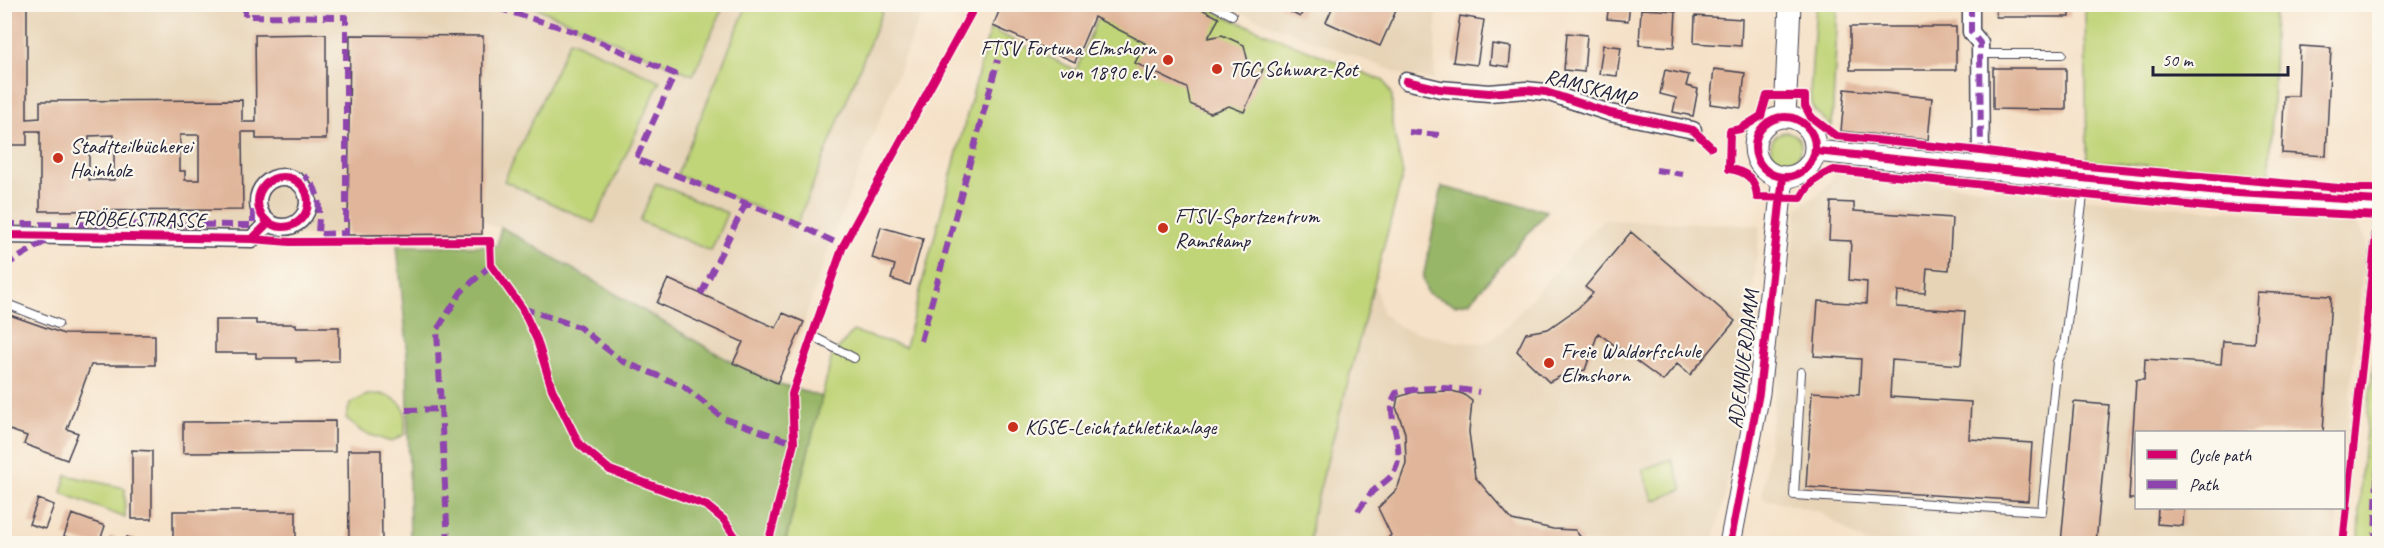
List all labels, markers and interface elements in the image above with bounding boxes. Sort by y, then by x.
place label: FTSV Fortuna Elmshorn von 1890 e.V. [980,35,1158,85]
scale bar [2153,39,2288,77]
text: 50 m [2162,49,2195,71]
marker: FTSV Fortuna Elmshorn von 1890 e.V. [1161,53,1175,67]
place label: TGC Schwarz-Rot [1229,56,1360,82]
marker: TGC Schwarz-Rot [1210,62,1224,76]
street label: RAMSKAMP [1542,63,1641,112]
place label: Stadtteilbücherei Hainholz [70,133,195,183]
marker: Stadtteilbücherei Hainholz [51,151,65,165]
place label: FTSV-Sportzentrum Ramskamp [1175,203,1321,253]
street label: FRÖBELSTRASSE [74,205,209,233]
marker: FTSV-Sportzentrum Ramskamp [1156,221,1170,235]
street label: ADENAUERDAMM [1722,287,1765,430]
place label: Freie Waldorfschule Elmshorn [1561,338,1703,388]
marker: Freie Waldorfschule Elmshorn [1542,356,1556,370]
place label: KGSE-Leichtathletikanlage [1025,414,1218,440]
marker: KGSE-Leichtathletikanlage [1006,420,1020,434]
legend [2135,431,2345,509]
text: Cycle path [2189,444,2252,466]
text: Path [2189,474,2219,496]

